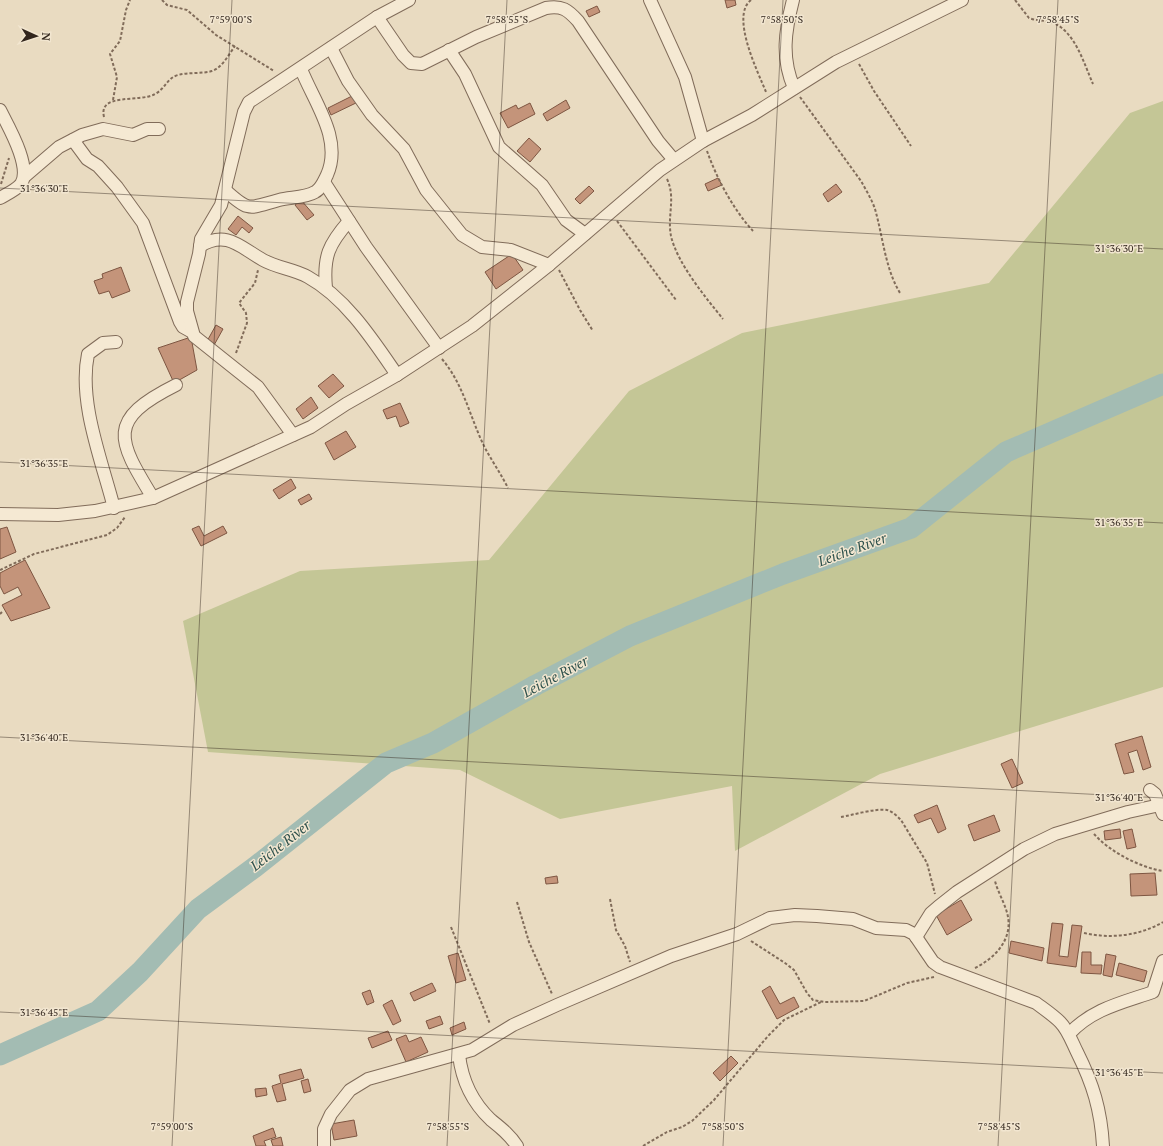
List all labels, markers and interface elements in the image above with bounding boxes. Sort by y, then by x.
text: 7°59'00"S [210,13,252,26]
text: 7°58'55"S [486,13,528,26]
text: 7°58'50"S [761,13,803,26]
text: 7°58'45"S [1037,13,1079,26]
north arrow [16,16,56,56]
text: N [39,32,53,42]
text: 31°36'30"E [20,182,68,195]
text: 31°36'30"E [1095,242,1143,255]
text: 31°36'35"E [20,457,68,470]
text: 31°36'35"E [1095,516,1143,529]
water label: Leiche River [814,528,889,571]
water label: Leiche River [518,651,592,702]
text: 31°36'40"E [20,731,68,744]
text: 31°36'40"E [1095,791,1143,804]
water label: Leiche River [245,815,315,875]
text: 31°36'45"E [20,1006,68,1019]
text: 31°36'45"E [1095,1066,1143,1079]
text: 7°59'00"S [151,1120,193,1133]
text: 7°58'55"S [427,1120,469,1133]
text: 7°58'50"S [702,1120,744,1133]
text: 7°58'45"S [978,1120,1020,1133]

